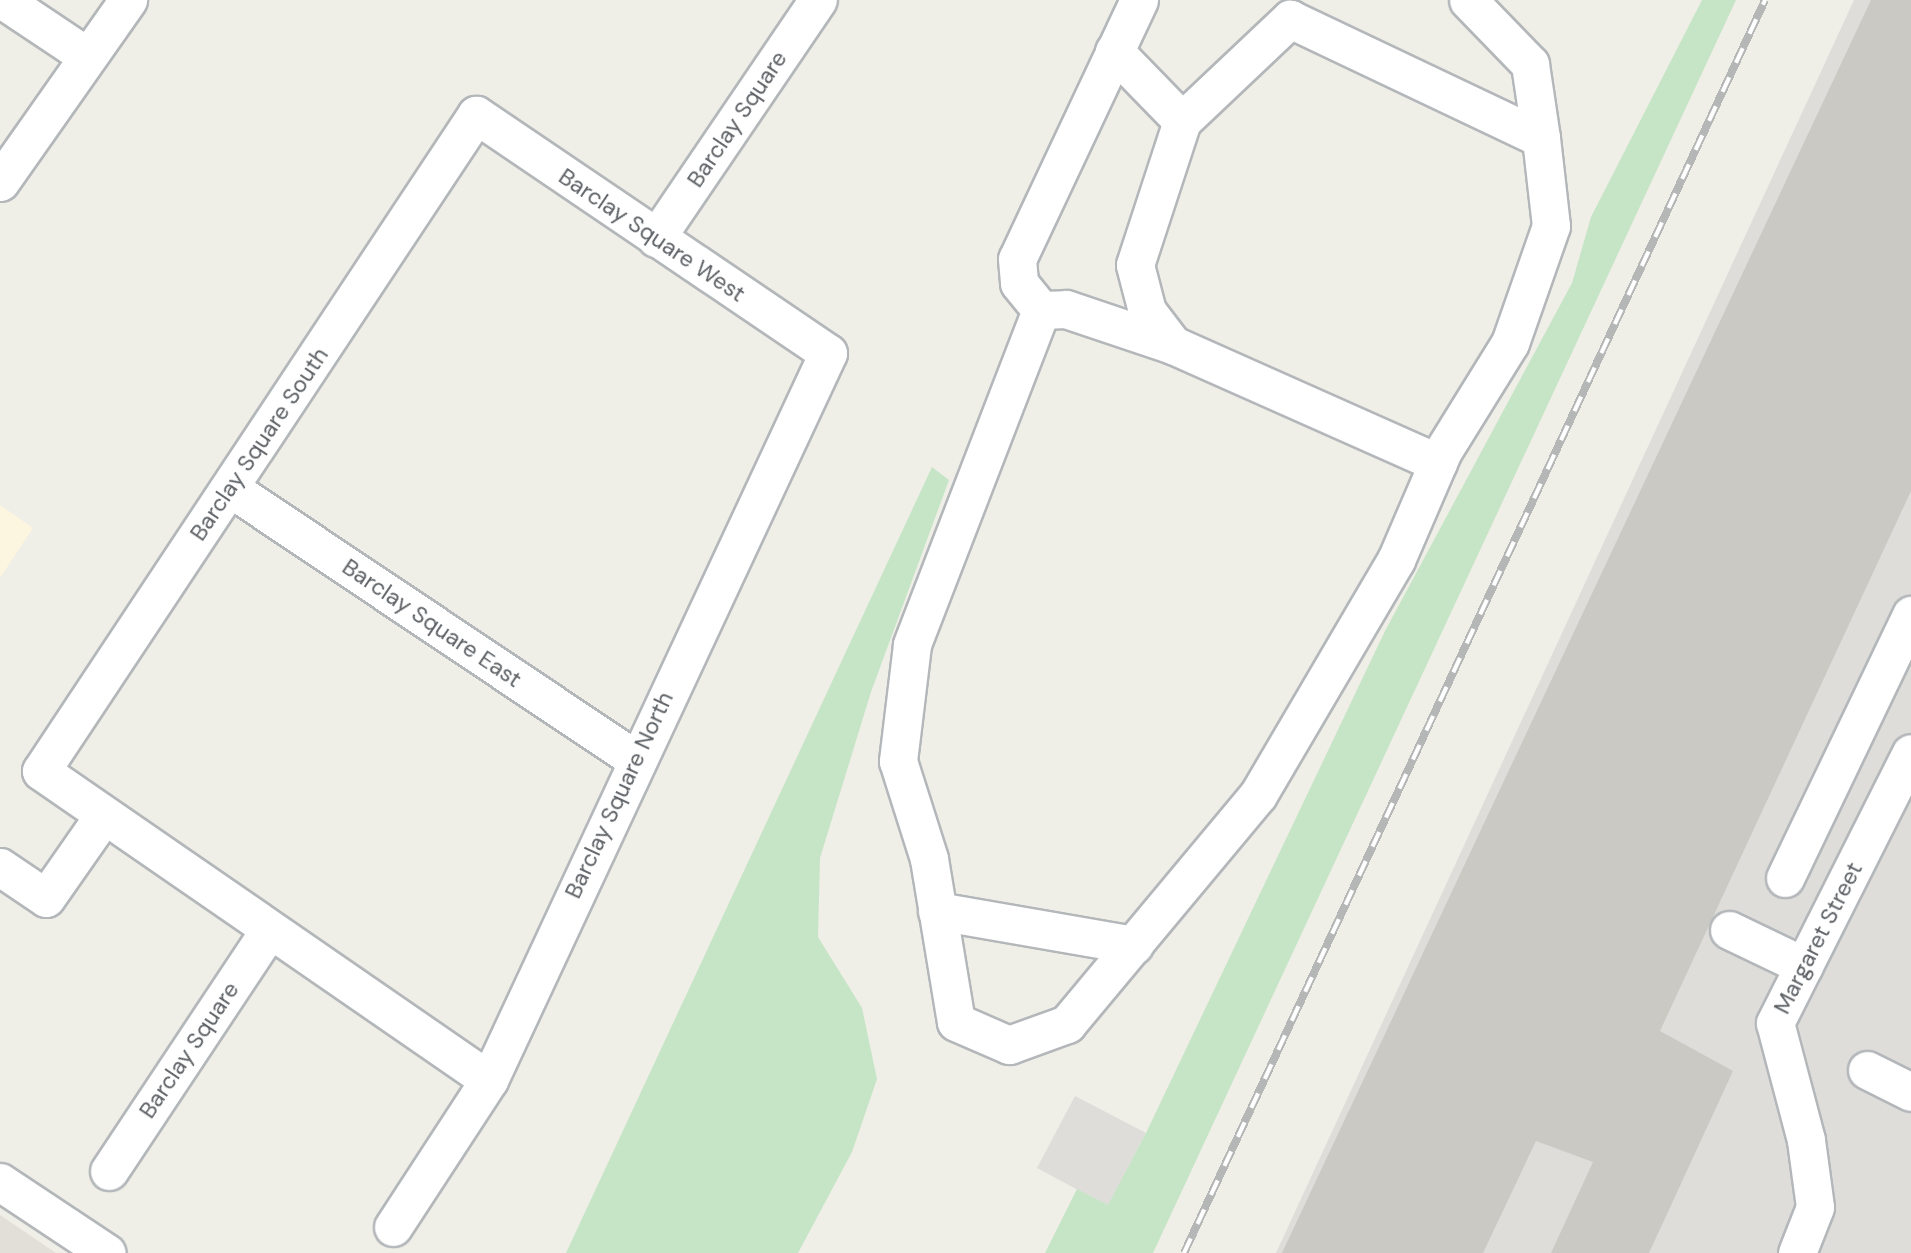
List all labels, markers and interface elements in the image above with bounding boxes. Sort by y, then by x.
street label: Barclay Square [681,46,793,192]
street label: Barclay Square West [554,162,750,308]
street label: Barclay Square South [184,342,334,546]
street label: Barclay Square East [337,553,527,693]
street label: Barclay Square North [559,687,679,903]
street label: Margaret Street [1768,858,1868,1018]
street label: Barclay Square [133,977,245,1123]

